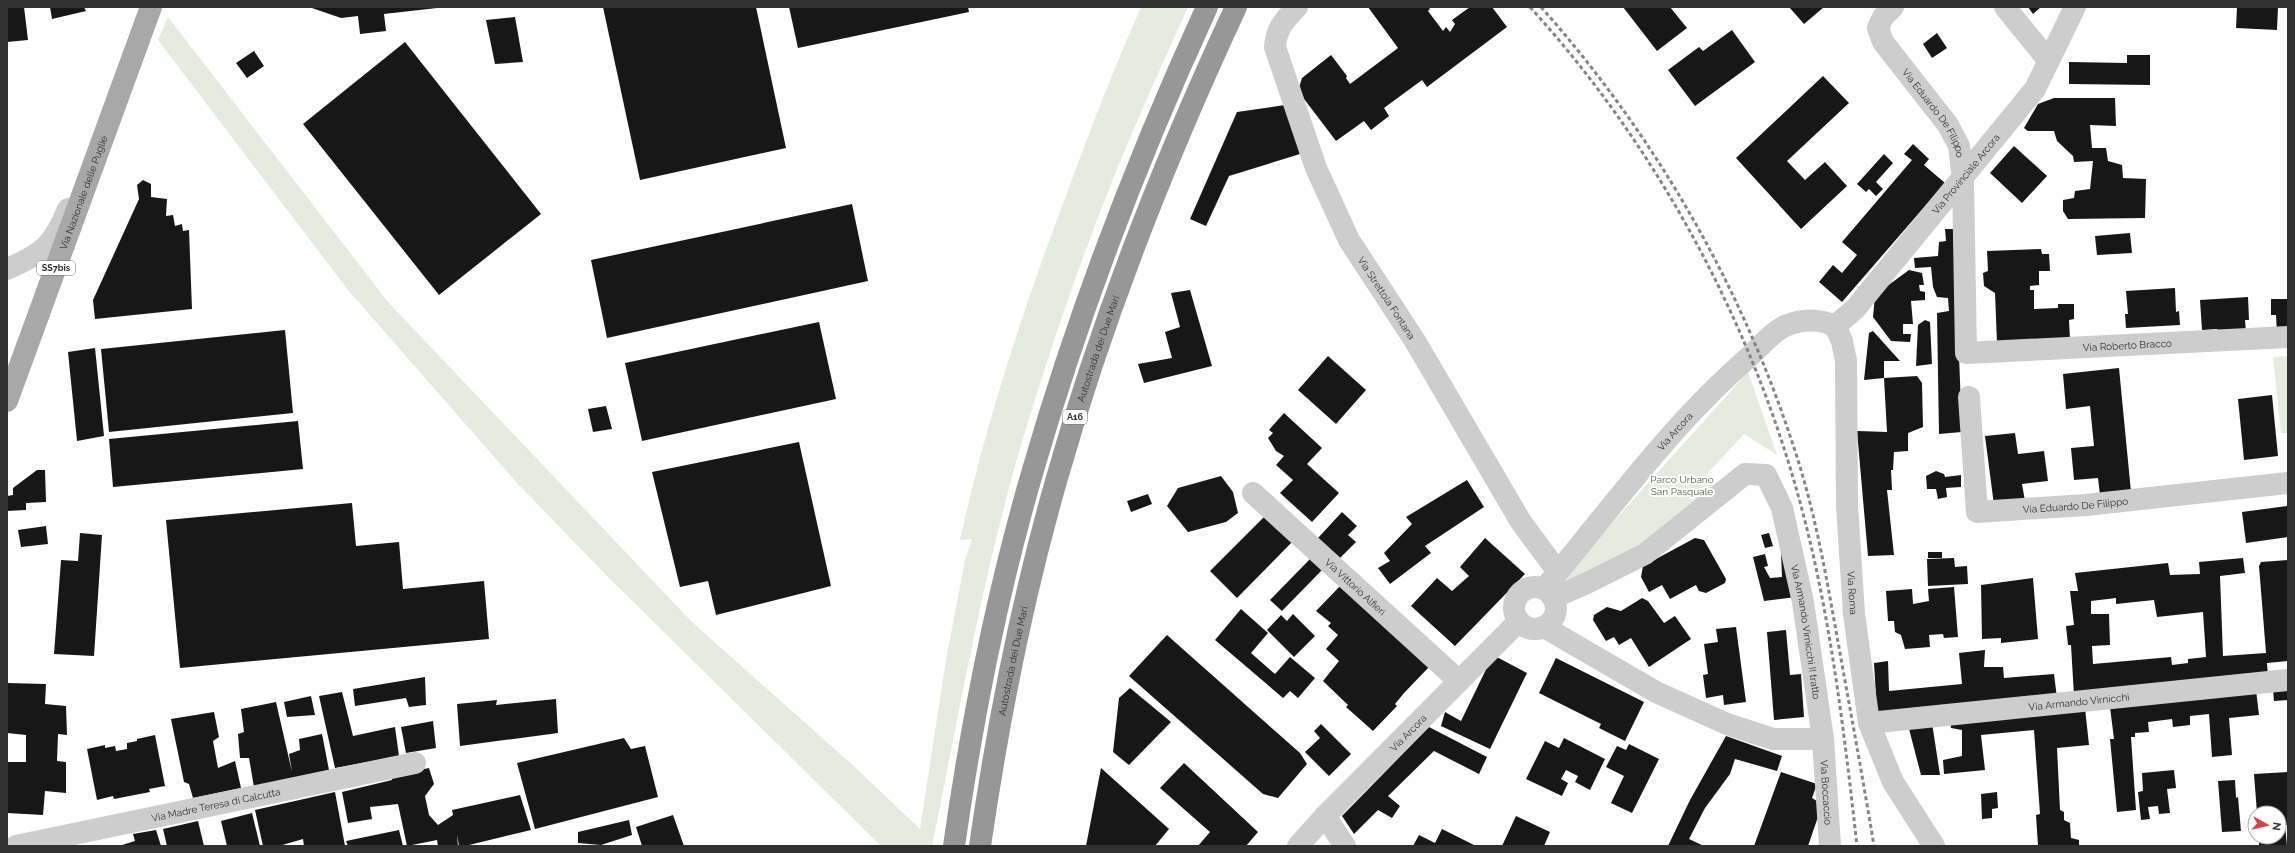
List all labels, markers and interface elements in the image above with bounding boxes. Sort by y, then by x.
street label: Via Eduardo De Filippo [1900,67,1965,158]
street label: Via Provinciale Arcora [1930,132,2002,216]
street label: Via Nazionale delle Puglie [58,134,110,251]
street label: Via Strettola Fontana [1355,255,1417,342]
road number: SS7bis [37,261,75,275]
street label: Autostrada dei Due Mari [1075,294,1122,403]
street label: Via Roberto Bracco [2083,338,2172,353]
road number: A16 [1063,410,1087,424]
street label: Via Arcora [1655,410,1695,453]
park label: Parco Urbano San Pasquale [1650,474,1714,497]
street label: Via Eduardo De Filippo [2023,495,2129,515]
street label: Via Vittorio Alfieri [1323,557,1388,618]
street label: Via Armando Virnicchi II tratto [1789,564,1822,700]
street label: Via Roma [1845,571,1859,615]
street label: Autostrada dei Due Mari [997,605,1030,717]
street label: Via Armando Virnicchi [2028,691,2130,713]
street label: Via Arcora [1388,712,1429,754]
street label: Via Boccaccio [1818,760,1834,825]
street label: Via Madre Teresa di Calcutta [150,786,281,824]
north arrow [2247,805,2287,845]
text: N [2269,821,2283,831]

